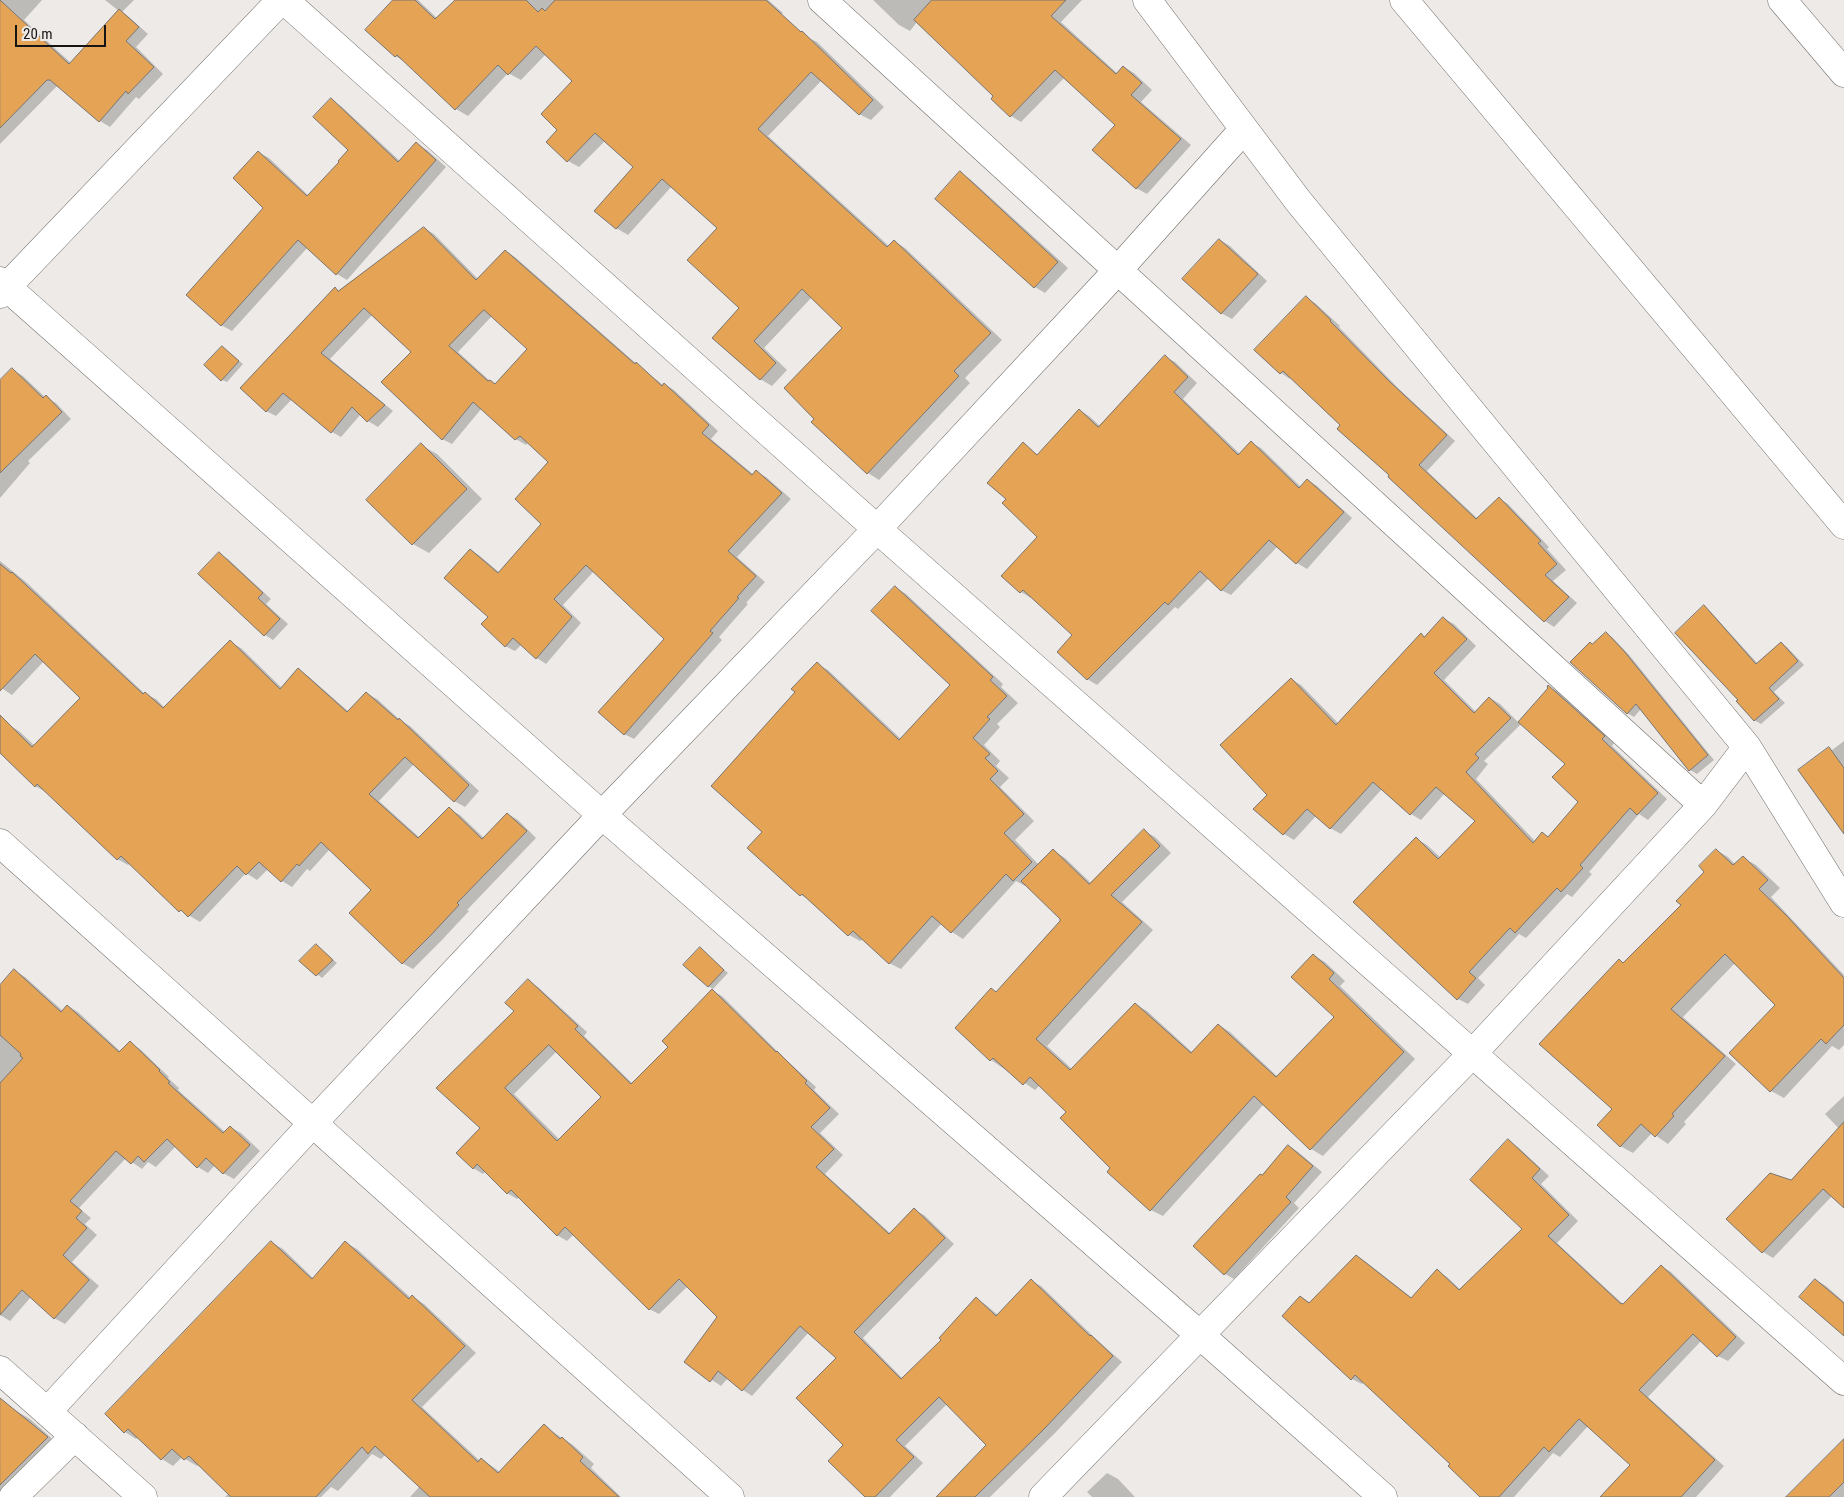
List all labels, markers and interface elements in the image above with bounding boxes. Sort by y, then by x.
scale bar [18,15,109,47]
text: 20 m [23,25,53,43]

